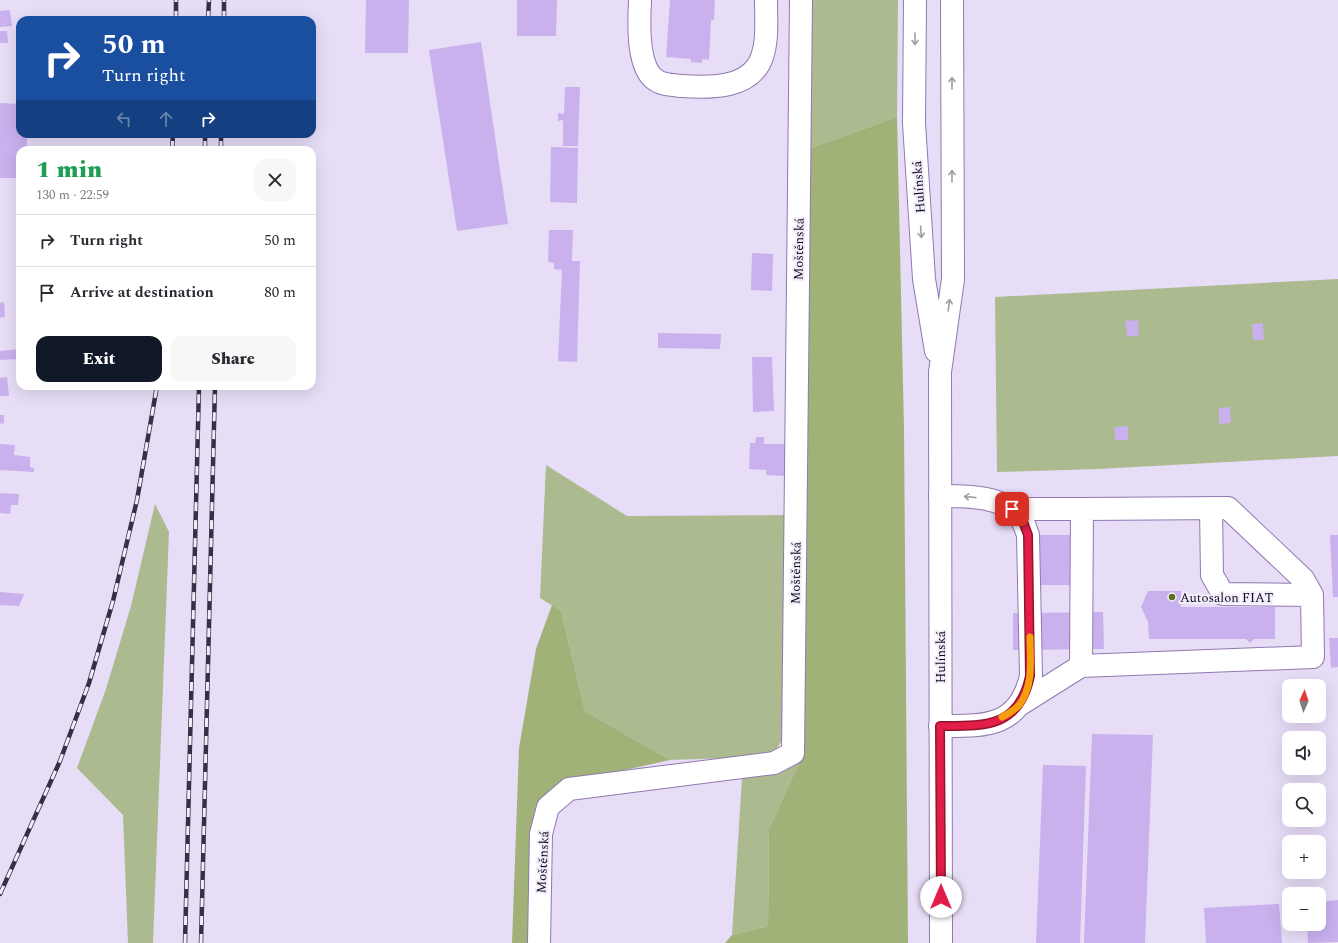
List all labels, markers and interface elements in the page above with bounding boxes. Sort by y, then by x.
text: 50 m [102,23,166,66]
icon: right [36,32,88,84]
one-way arrow [911,32,919,45]
text: Turn right [102,62,185,89]
one-way arrow [948,77,956,90]
icon: left [113,108,135,130]
icon: ahead [155,108,177,130]
icon: right [197,108,219,130]
text: 1 min [36,152,102,188]
button: close [254,159,296,201]
street label: Hulínská [907,159,931,214]
one-way arrow [948,170,956,183]
text: 130 m · 22:59 [36,185,109,205]
street label: Moštěnská [788,217,810,280]
one-way arrow [918,225,925,238]
text: Turn right [70,229,143,252]
text: 50 m [264,229,296,252]
icon: right [36,230,58,252]
text: Arrive at destination [70,281,214,304]
text: 80 m [264,281,296,304]
icon: arrive [36,282,58,304]
one-way arrow [945,299,953,312]
button: Exit [36,336,162,382]
button: Share [170,336,296,382]
pin [995,492,1029,526]
one-way arrow [964,493,977,501]
icon: arrive [1001,498,1023,520]
street label: Moštěnská [785,541,807,604]
place label: Autosalon FIAT [1180,588,1273,608]
marker: Autosalon FIAT [1167,592,1177,602]
street label: Hulínská [931,630,951,683]
north arrow [1282,679,1326,723]
map controls [1282,679,1326,931]
button: sound [1282,731,1326,775]
button: search [1282,783,1326,827]
street label: Moštěnská [531,830,555,894]
button: + [1282,835,1326,879]
position arrow [920,876,962,918]
button: − [1282,887,1326,931]

